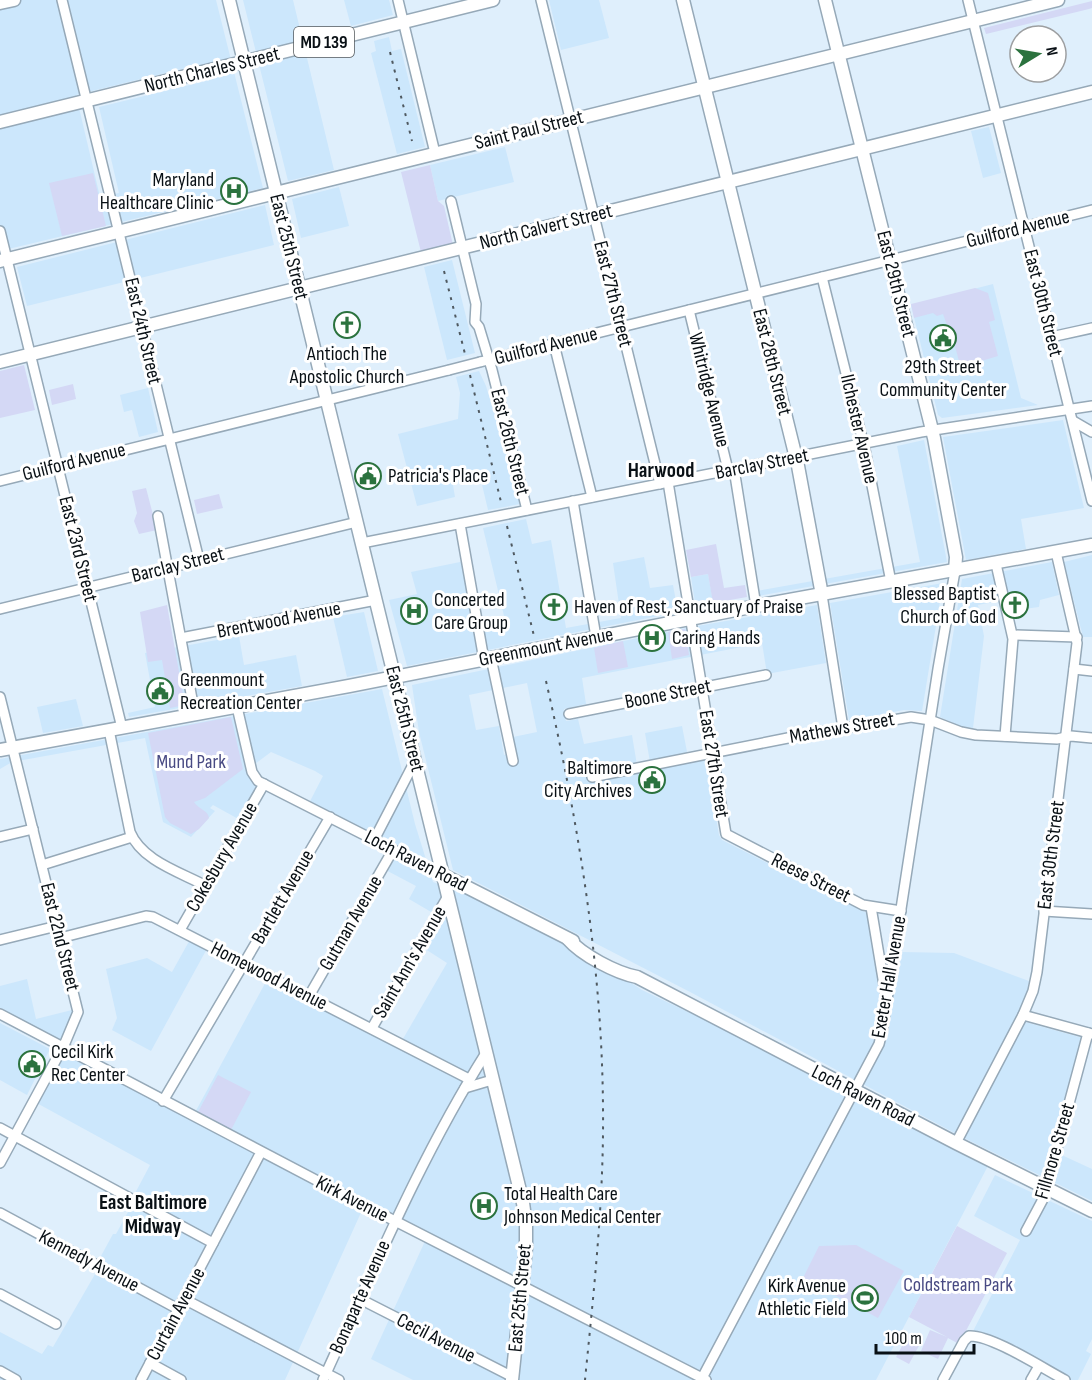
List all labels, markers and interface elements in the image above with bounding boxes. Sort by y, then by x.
north arrow [1008,24,1068,84]
road number: MD 139 [294,27,354,57]
street label: North Charles Street [142,42,282,98]
text: N [1041,45,1061,57]
street label: Saint Paul Street [472,105,586,155]
place label: Maryland Healthcare Clinic [100,168,214,215]
hospital icon: Maryland Healthcare Clinic [219,176,249,206]
street label: East 25th Street [264,192,314,302]
street label: North Calvert Street [477,199,615,255]
street label: Guilford Avenue [964,205,1072,253]
street label: East 29th Street [871,228,921,340]
street label: East 27th Street [588,238,638,350]
street label: East 30th Street [1018,247,1068,359]
street label: East 24th Street [119,275,167,387]
street label: East 28th Street [747,306,797,418]
church icon: Antioch The Apostolic Church [332,310,362,340]
street label: Guilford Avenue [492,322,600,370]
public building icon: 29th Street Community Center [928,323,958,353]
street label: Whitridge Avenue [683,330,735,450]
place label: Antioch The Apostolic Church [289,342,404,389]
place label: 29th Street Community Center [879,355,1007,402]
street label: Ilchester Avenue [835,372,883,486]
street label: East 26th Street [485,386,535,498]
street label: Guilford Avenue [20,438,128,486]
street label: Barclay Street [713,443,811,485]
district label: Harwood [628,458,694,483]
public building icon: Patricia's Place [353,461,383,491]
place label: Patricia's Place [388,464,488,488]
street label: East 23rd Street [53,494,103,604]
street label: Barclay Street [129,542,227,588]
place label: Blessed Baptist Church of God [894,582,996,629]
place label: Concerted Care Group [434,588,508,635]
church icon: Blessed Baptist Church of God [1000,590,1030,620]
church icon: Haven of Rest, Sanctuary of Praise [539,592,569,622]
place label: Haven of Rest, Sanctuary of Praise [574,595,803,619]
street label: Brentwood Avenue [215,596,343,644]
hospital icon: Concerted Care Group [399,596,429,626]
street label: Greenmount Avenue [477,622,615,672]
hospital icon: Caring Hands [637,623,667,653]
place label: Caring Hands [672,626,760,650]
street label: East 25th Street [380,664,430,774]
place label: Greenmount Recreation Center [180,668,302,715]
street label: Boone Street [623,674,713,714]
public building icon: Greenmount Recreation Center [145,676,175,706]
street label: Mathews Street [788,707,896,749]
street label: East 27th Street [694,708,734,820]
park label: Mund Park [156,750,226,774]
place label: Baltimore City Archives [544,756,632,803]
public building icon: Baltimore City Archives [637,765,667,795]
street label: Cokesbury Avenue [181,798,263,916]
street label: East 30th Street [1032,799,1070,911]
street label: Loch Raven Road [360,825,472,897]
street label: Bartlett Avenue [246,846,320,948]
street label: Reese Street [767,848,855,908]
street label: Gutman Avenue [314,871,388,975]
street label: East 22nd Street [35,880,85,994]
street label: Saint Ann's Avenue [368,902,452,1022]
street label: Exeter Hall Avenue [866,914,912,1040]
street label: Homewood Avenue [207,936,331,1016]
place label: Cecil Kirk Rec Center [51,1040,125,1087]
public building icon: Cecil Kirk Rec Center [17,1049,47,1079]
street label: Loch Raven Road [807,1060,919,1132]
street label: Fillmore Street [1030,1100,1080,1202]
street label: Kirk Avenue [312,1171,392,1227]
place label: Total Health Care Johnson Medical Center [503,1182,661,1229]
district label: East Baltimore Midway [99,1190,207,1239]
hospital icon: Total Health Care Johnson Medical Center [469,1191,499,1221]
street label: Kennedy Avenue [35,1225,143,1297]
street label: Bonaparte Avenue [324,1237,396,1357]
street label: East 25th Street [503,1243,537,1353]
street label: Curtain Avenue [141,1263,211,1365]
park label: Coldstream Park [903,1273,1013,1297]
place label: Kirk Avenue Athletic Field [757,1274,846,1321]
sports icon: Kirk Avenue Athletic Field [850,1283,880,1313]
street label: Cecil Avenue [393,1308,479,1368]
scale bar [876,1317,974,1355]
text: 100 m [885,1328,922,1349]

